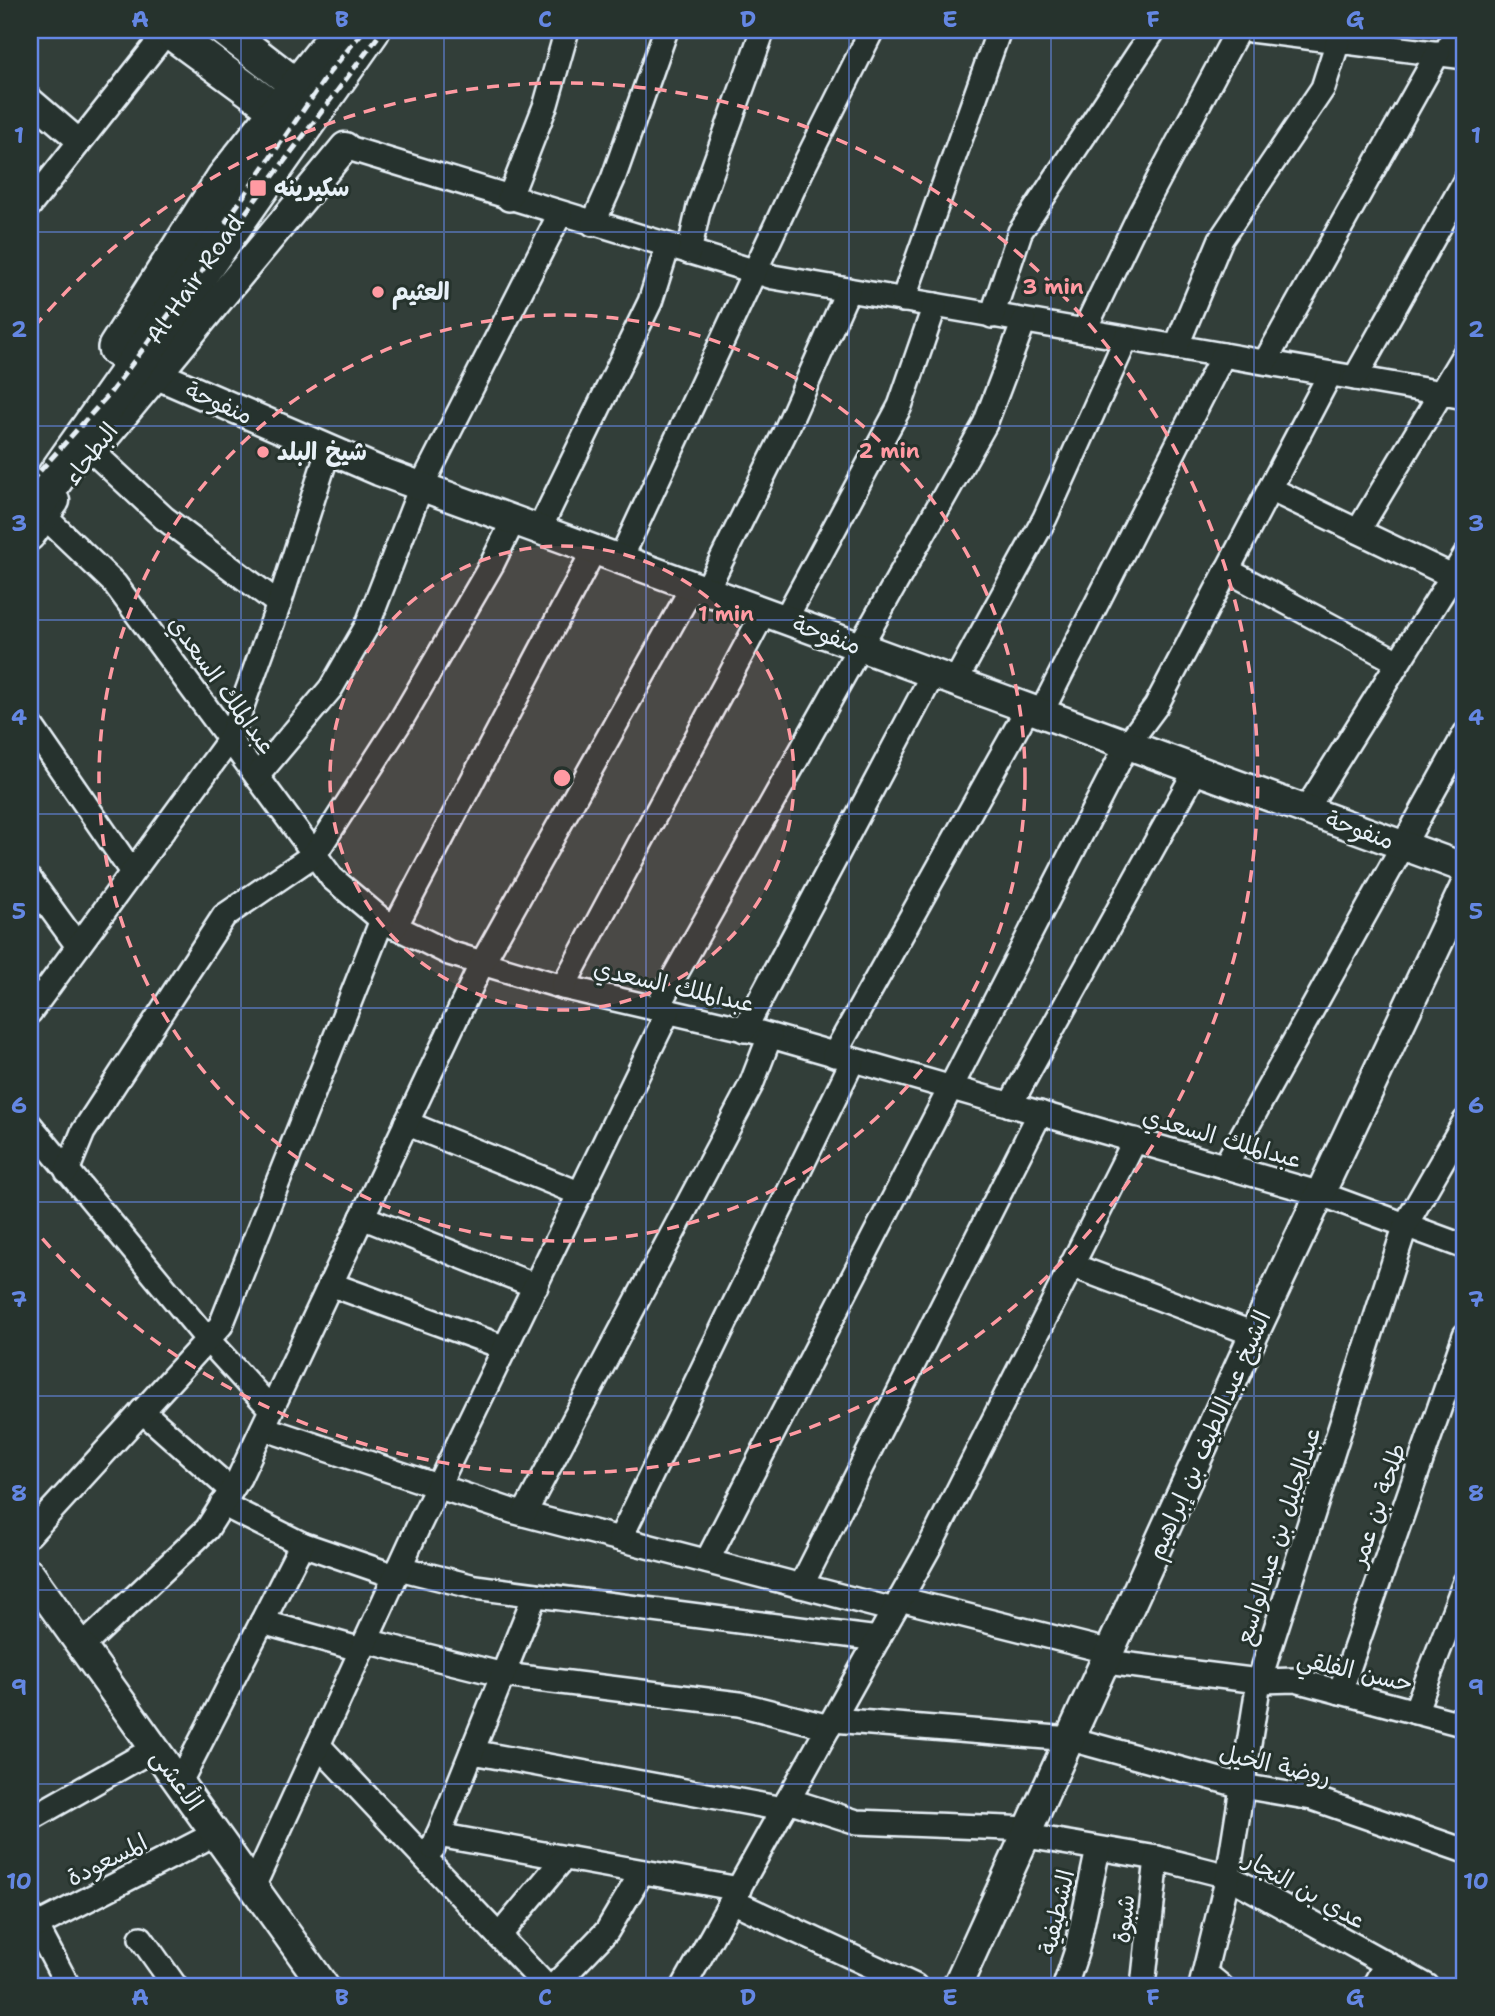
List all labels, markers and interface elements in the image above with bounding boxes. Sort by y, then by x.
text: A [131,4,149,34]
text: B [335,4,349,34]
text: C [538,4,552,34]
text: D [740,4,756,34]
text: E [942,4,958,34]
text: F [1146,4,1160,34]
text: G [1346,4,1365,34]
text: 1 [14,120,24,150]
text: 1 [1471,120,1481,150]
place label: سكيرينه [274,172,349,204]
marker: سكيرينه [248,178,268,198]
street label: Al Hair Road [139,208,251,350]
text: 3 min [1022,273,1084,301]
place label: العثيم [392,276,450,310]
marker: العثيم [370,284,386,300]
text: 2 [11,314,27,344]
text: 2 [1468,314,1484,344]
street label: منفوحة [180,374,258,432]
street label: البطحاء [56,416,126,492]
place label: شيخ البلد [277,436,367,468]
text: 2 min [858,437,920,465]
marker: شيخ البلد [255,444,271,460]
text: 3 [11,508,27,538]
text: 3 [1468,508,1484,538]
text: 1 min [698,600,754,628]
street label: منفوحة [788,608,866,662]
street label: عبدالملك السعدي [160,609,283,761]
text: 4 [11,702,27,732]
text: 4 [1468,702,1484,732]
centre of rings [550,766,574,790]
street label: منفوحة [1321,803,1399,857]
text: 5 [12,896,26,926]
text: 5 [1469,896,1483,926]
street label: عبدالملك السعدي [590,952,757,1021]
text: 6 [11,1090,27,1120]
text: 6 [1468,1090,1484,1120]
street label: عبدالملك السعدي [1138,1100,1305,1177]
text: 7 [11,1284,27,1314]
text: 7 [1468,1284,1484,1314]
street label: الشيخ عبداللطيف بن إبراهيم [1140,1305,1280,1565]
street label: عبدالجليل بن عبدالواسع [1228,1423,1329,1649]
street label: طلحة بن عمر [1341,1439,1414,1573]
text: 8 [11,1478,27,1508]
text: 8 [1468,1478,1484,1508]
street label: حسن الفلقي [1293,1642,1416,1705]
text: 9 [11,1672,27,1702]
text: 9 [1468,1672,1484,1702]
street label: روضة الخيل [1216,1737,1334,1793]
street label: الأعشى [144,1742,211,1818]
street label: المسعودة [61,1826,153,1894]
street label: عدي بن النجار [1236,1843,1371,1937]
text: 10 [6,1866,32,1896]
street label: الشطيفية [1032,1866,1082,1958]
text: 10 [1463,1866,1489,1896]
street label: شبوة [1106,1893,1142,1945]
text: A [131,1982,149,2012]
text: B [335,1982,349,2012]
text: C [538,1982,552,2012]
text: D [740,1982,756,2012]
text: E [942,1982,958,2012]
text: F [1146,1982,1160,2012]
text: G [1346,1982,1365,2012]

